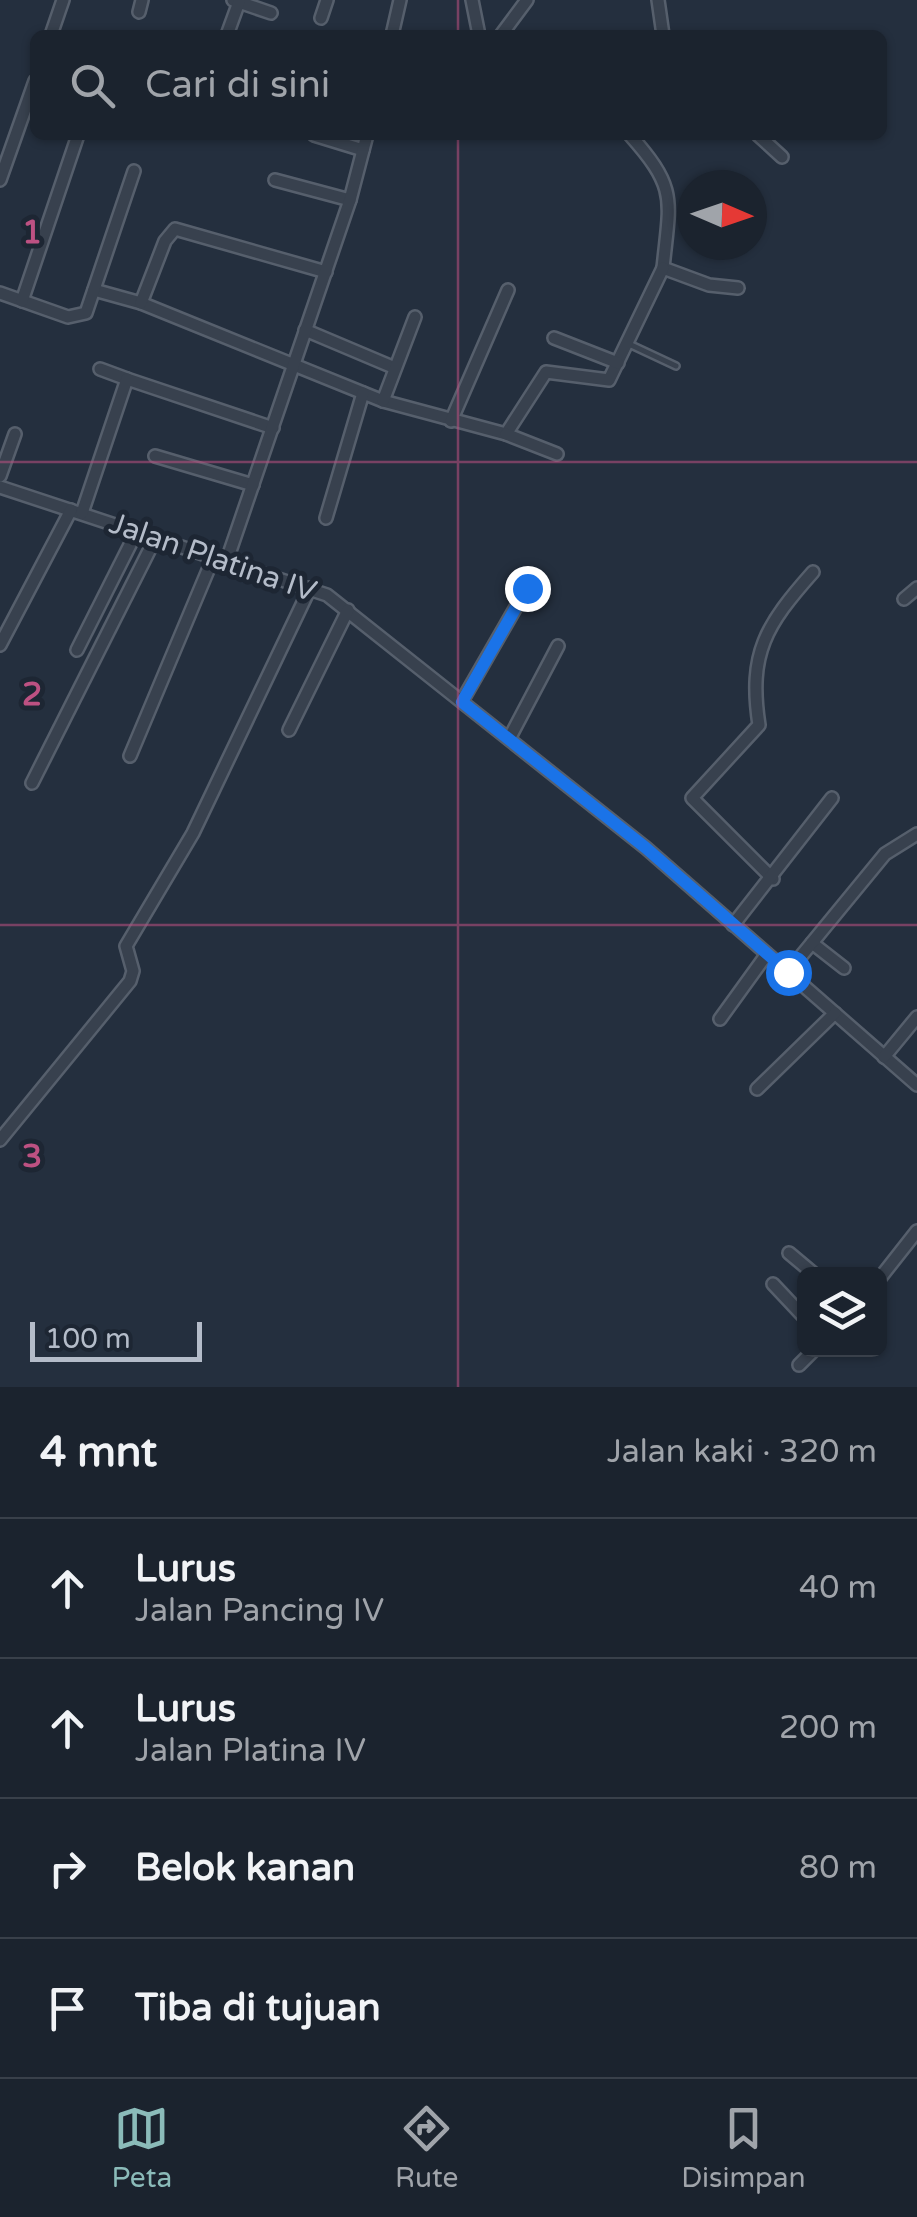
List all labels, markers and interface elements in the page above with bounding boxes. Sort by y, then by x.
search box [30,30,887,140]
icon: search [65,58,120,113]
text: Cari di sini [145,62,330,108]
north arrow [677,170,767,260]
text: 1 [22,214,42,252]
street label: Jalan Platina IV [104,505,321,610]
route end [505,566,551,612]
text: 2 [22,676,42,714]
route start [766,950,812,996]
text: 3 [22,1138,42,1176]
map controls [797,1267,887,1357]
button: layers [797,1267,887,1357]
scale bar [30,1317,202,1362]
text: 100 m [45,1322,131,1356]
text: 4 mnt [40,1427,157,1478]
text: Jalan kaki · 320 m [607,1433,877,1471]
text: Lurus [135,1546,236,1592]
icon: ahead [40,1561,95,1616]
text: 40 m [799,1569,877,1607]
text: Jalan Pancing IV [135,1592,384,1630]
text: Lurus [135,1686,236,1732]
icon: ahead [40,1701,95,1756]
text: 200 m [779,1709,877,1747]
text: Jalan Platina IV [135,1732,366,1770]
icon: right [40,1841,95,1896]
text: Belok kanan [135,1845,355,1891]
text: 80 m [799,1849,877,1887]
icon: arrive [40,1981,95,2036]
text: Tiba di tujuan [135,1985,381,2031]
tab: Peta [111,2101,172,2195]
tab: Rute [395,2101,458,2195]
tab: Disimpan [681,2101,806,2195]

